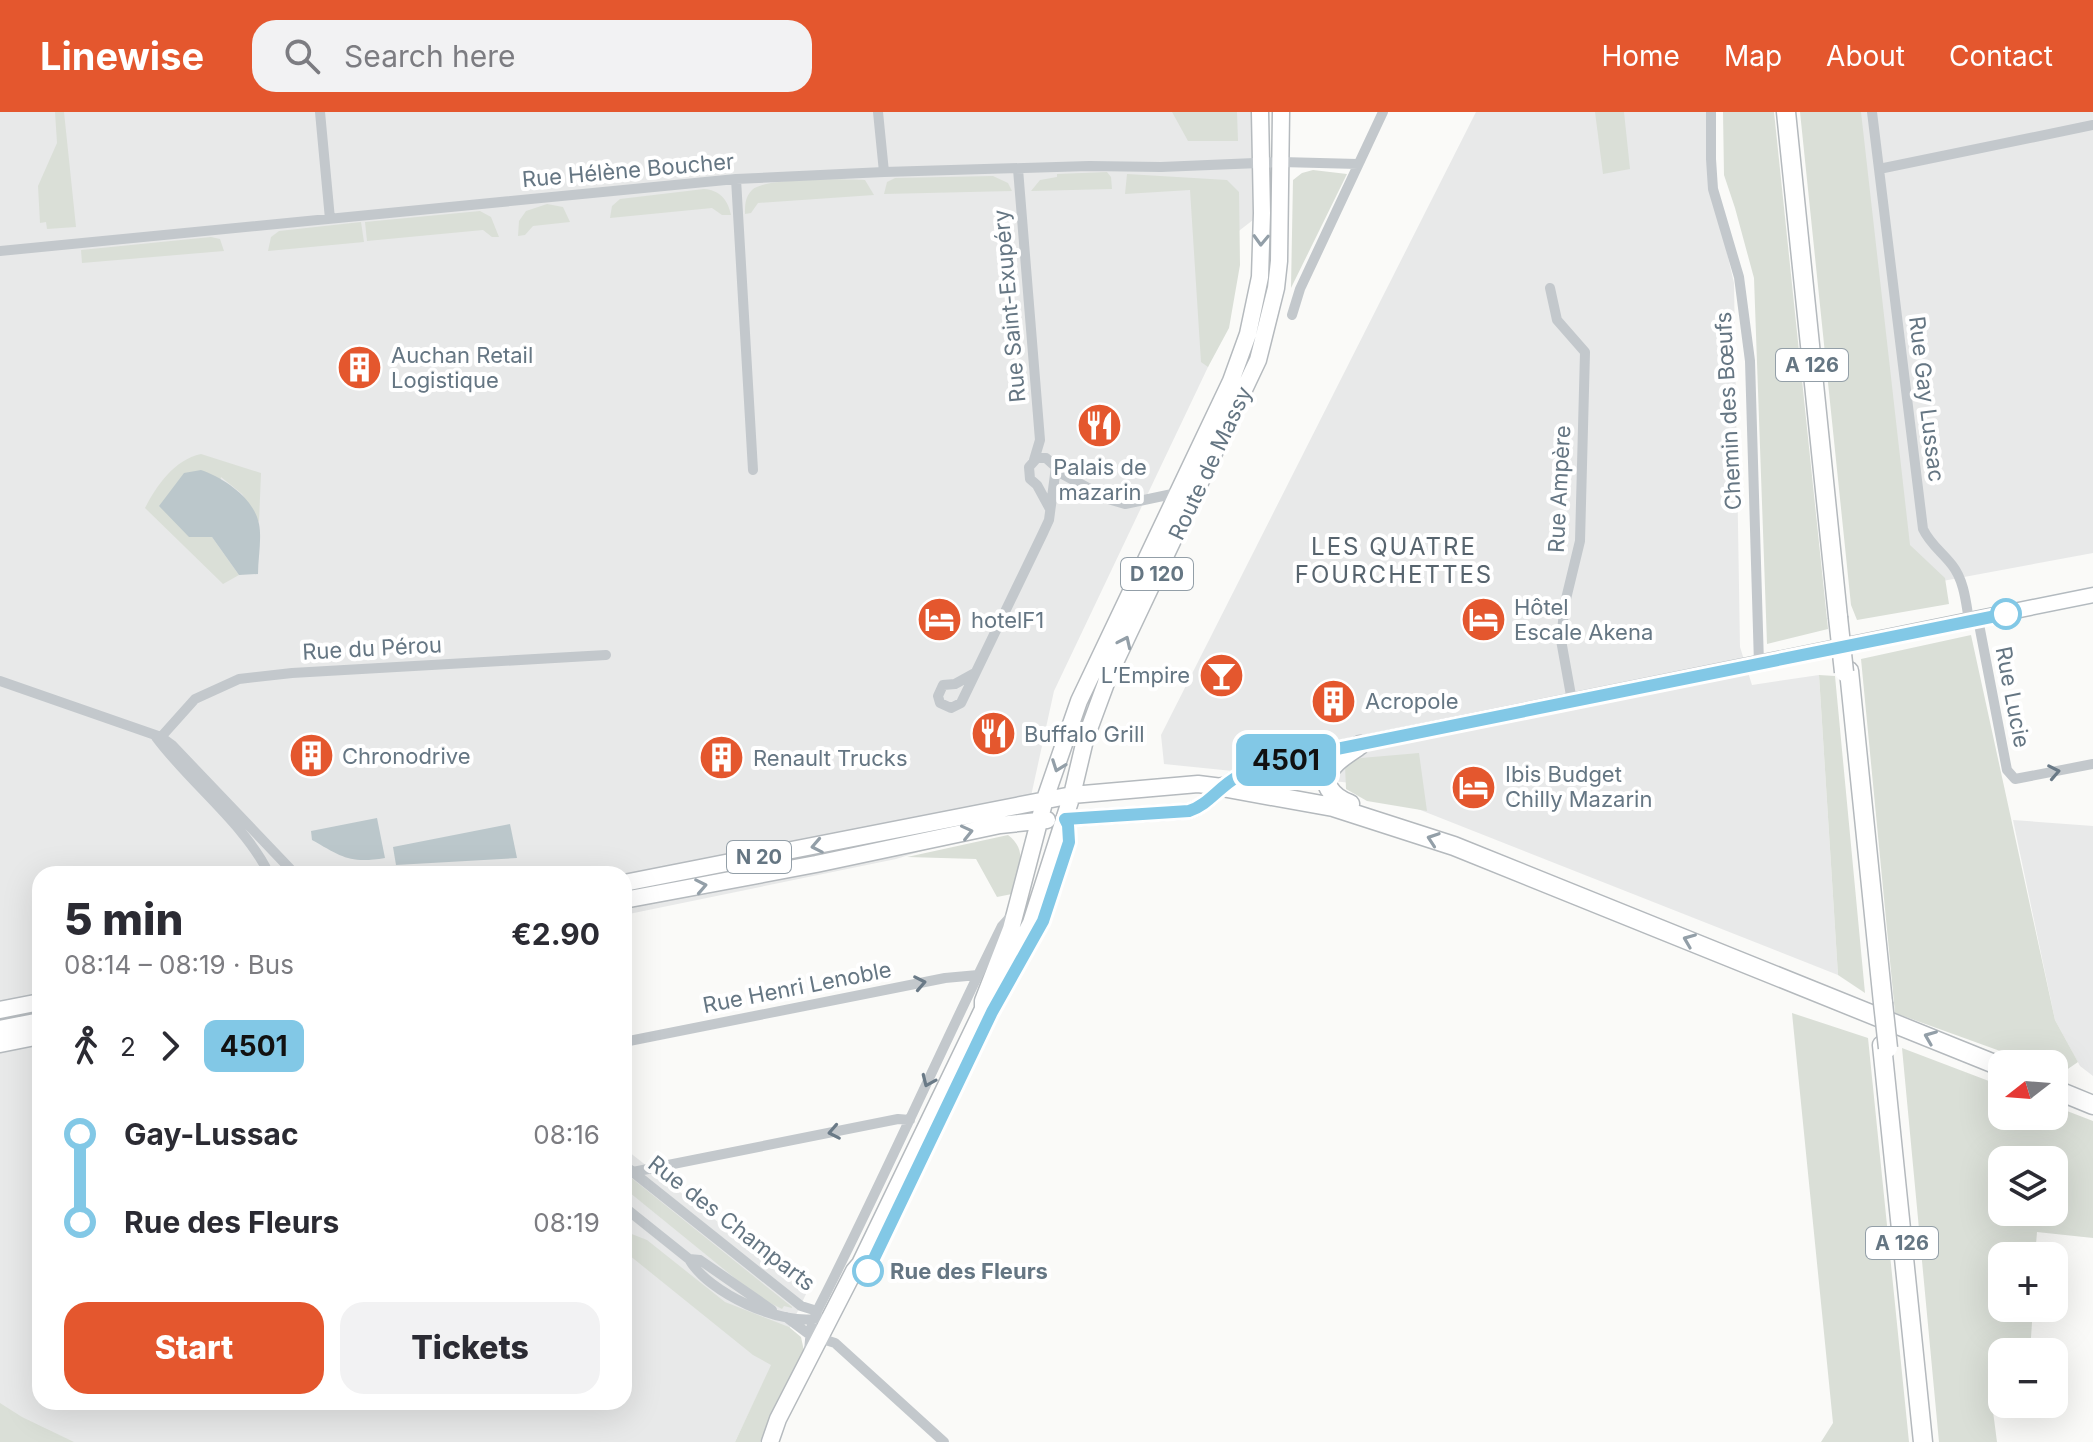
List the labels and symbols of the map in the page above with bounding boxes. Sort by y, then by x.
street label: Rue Hélène Boucher [521,148,735,192]
street label: Rue Saint-Exupéry [988,209,1030,403]
one-way arrow [1253,234,1270,247]
street label: Chemin des Bœufs [1710,311,1746,511]
street label: Rue Gay Lussac [1904,315,1950,483]
place label: Auchan Retail Logistique [391,342,533,393]
building icon: Auchan Retail Logistique [336,344,384,392]
road number: A 126 [1776,349,1848,381]
street label: Route de Massy [1163,382,1257,544]
restaurant icon: Palais de mazarin [1076,402,1124,450]
street label: Rue Ampère [1543,425,1575,553]
place label: Palais de mazarin [1053,454,1147,505]
district label: LES QUATRE FOURCHETTES [1295,532,1493,589]
road number: D 120 [1121,558,1193,590]
place label: Hôtel Escale Akena [1514,594,1653,645]
hotel icon: hotelF1 [916,596,964,644]
hotel icon: Hôtel Escale Akena [1459,596,1507,644]
unlabelled marker [1991,599,2021,629]
place label: hotelF1 [971,607,1044,633]
street label: Rue du Pérou [302,631,442,665]
one-way arrow [1115,636,1131,650]
street label: Rue Lucie [1990,644,2036,750]
bar icon: L’Empire [1197,651,1245,699]
place label: L’Empire [1101,662,1190,688]
building icon: Acropole [1310,677,1358,725]
place label: Acropole [1365,688,1459,714]
restaurant icon: Buffalo Grill [969,710,1017,758]
place label: Buffalo Grill [1024,721,1145,747]
building icon: Chronodrive [287,732,335,780]
building icon: Renault Trucks [698,734,746,782]
line badge: 4501 [1230,734,1342,786]
place label: Chronodrive [342,743,471,769]
place label: Renault Trucks [753,745,908,771]
one-way arrow [1051,758,1068,772]
place label: Ibis Budget Chilly Mazarin [1505,761,1652,812]
hotel icon: Ibis Budget Chilly Mazarin [1450,763,1498,811]
one-way arrow [2048,764,2061,781]
one-way arrow [960,824,974,841]
one-way arrow [1427,833,1441,849]
one-way arrow [810,836,824,853]
road number: N 20 [727,841,791,873]
one-way arrow [694,878,707,895]
one-way arrow [1683,933,1697,949]
street label: Rue Henri Lenoble [700,956,894,1018]
one-way arrow [913,975,927,992]
one-way arrow [1924,1031,1938,1047]
north arrow [1988,1050,2068,1130]
one-way arrow [922,1072,938,1087]
one-way arrow [828,1123,841,1140]
street label: Rue des Champarts [644,1150,820,1296]
road number: A 126 [1866,1227,1938,1259]
marker: Rue des Fleurs [853,1256,883,1286]
place label: Rue des Fleurs [890,1258,1048,1284]

